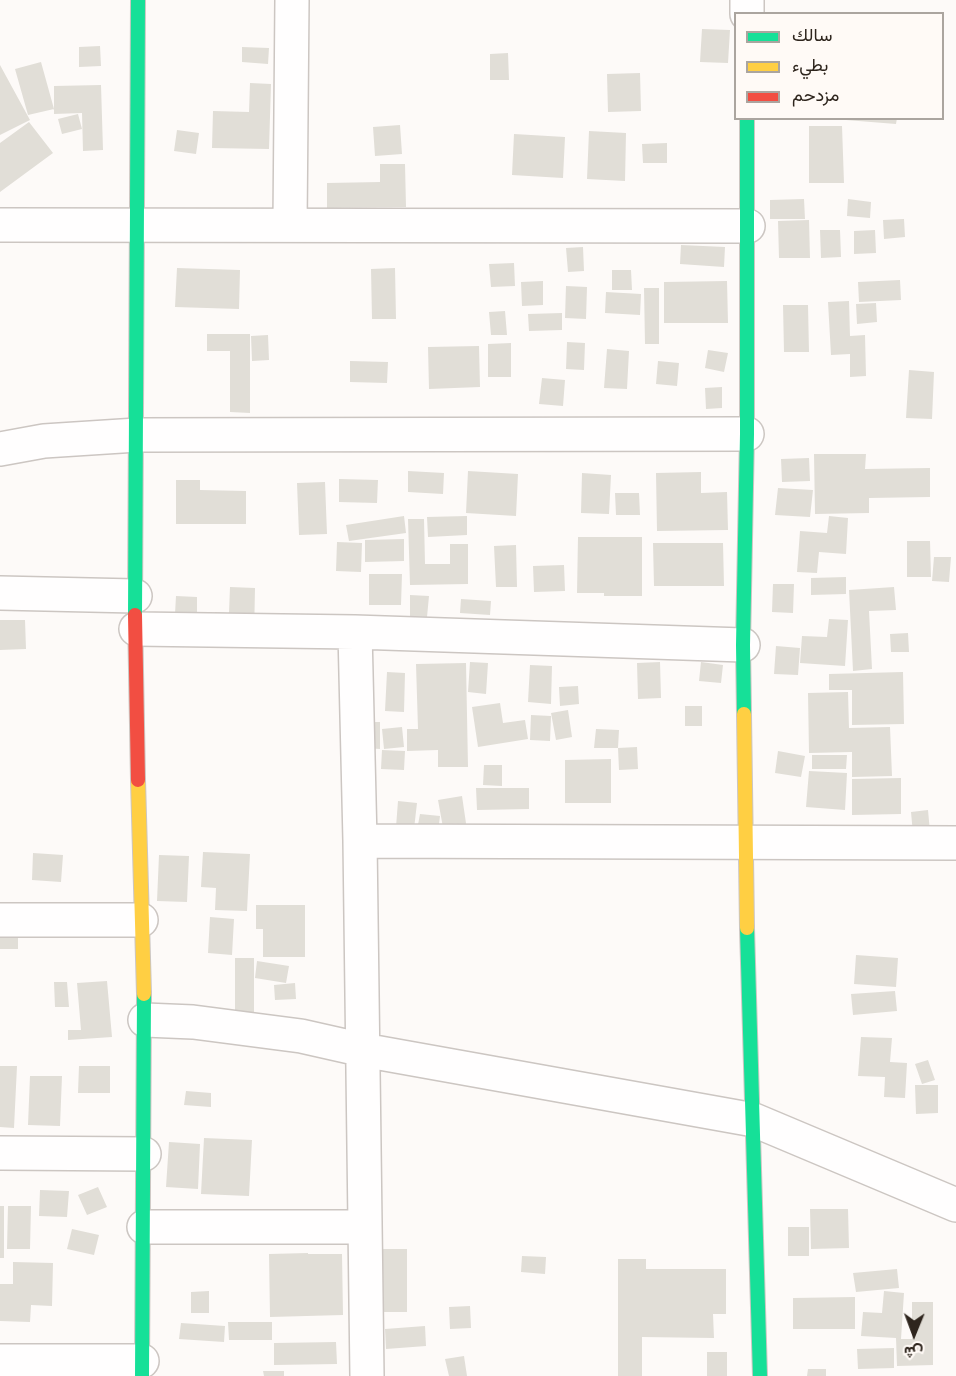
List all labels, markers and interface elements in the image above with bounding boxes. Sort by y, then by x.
legend [734,12,944,120]
text: سالك [792,24,832,45]
text: بطيء [792,54,828,75]
text: مزدحم [792,84,839,105]
north arrow [884,1304,944,1364]
text: ش [904,1343,923,1362]

